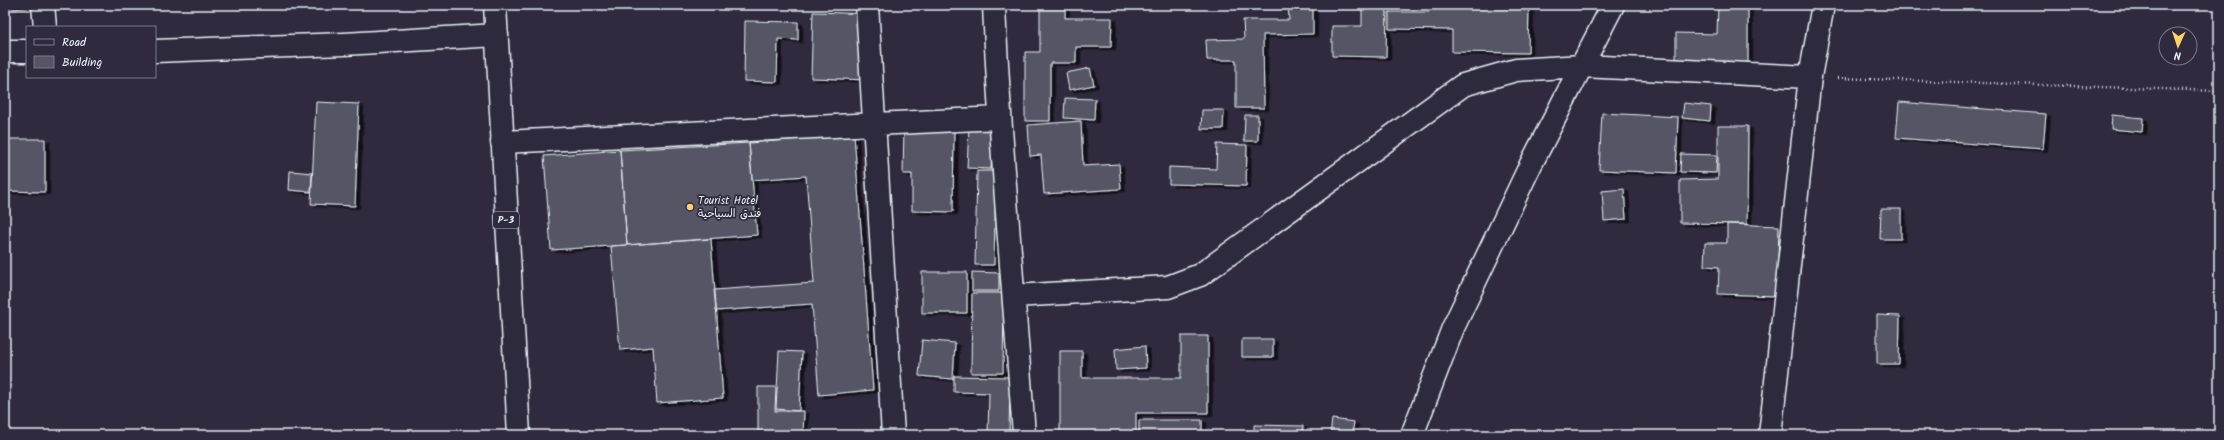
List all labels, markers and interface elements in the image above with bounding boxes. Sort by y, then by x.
legend [26,26,156,78]
north arrow [2158,26,2198,66]
text: Road [62,33,87,52]
text: N [2174,46,2181,64]
text: Building [62,53,102,72]
place label: Tourist Hotel فندق السياحية [698,192,761,223]
marker: Tourist Hotel فندق السياحية [685,202,695,212]
road number: P-3 [493,212,519,228]

